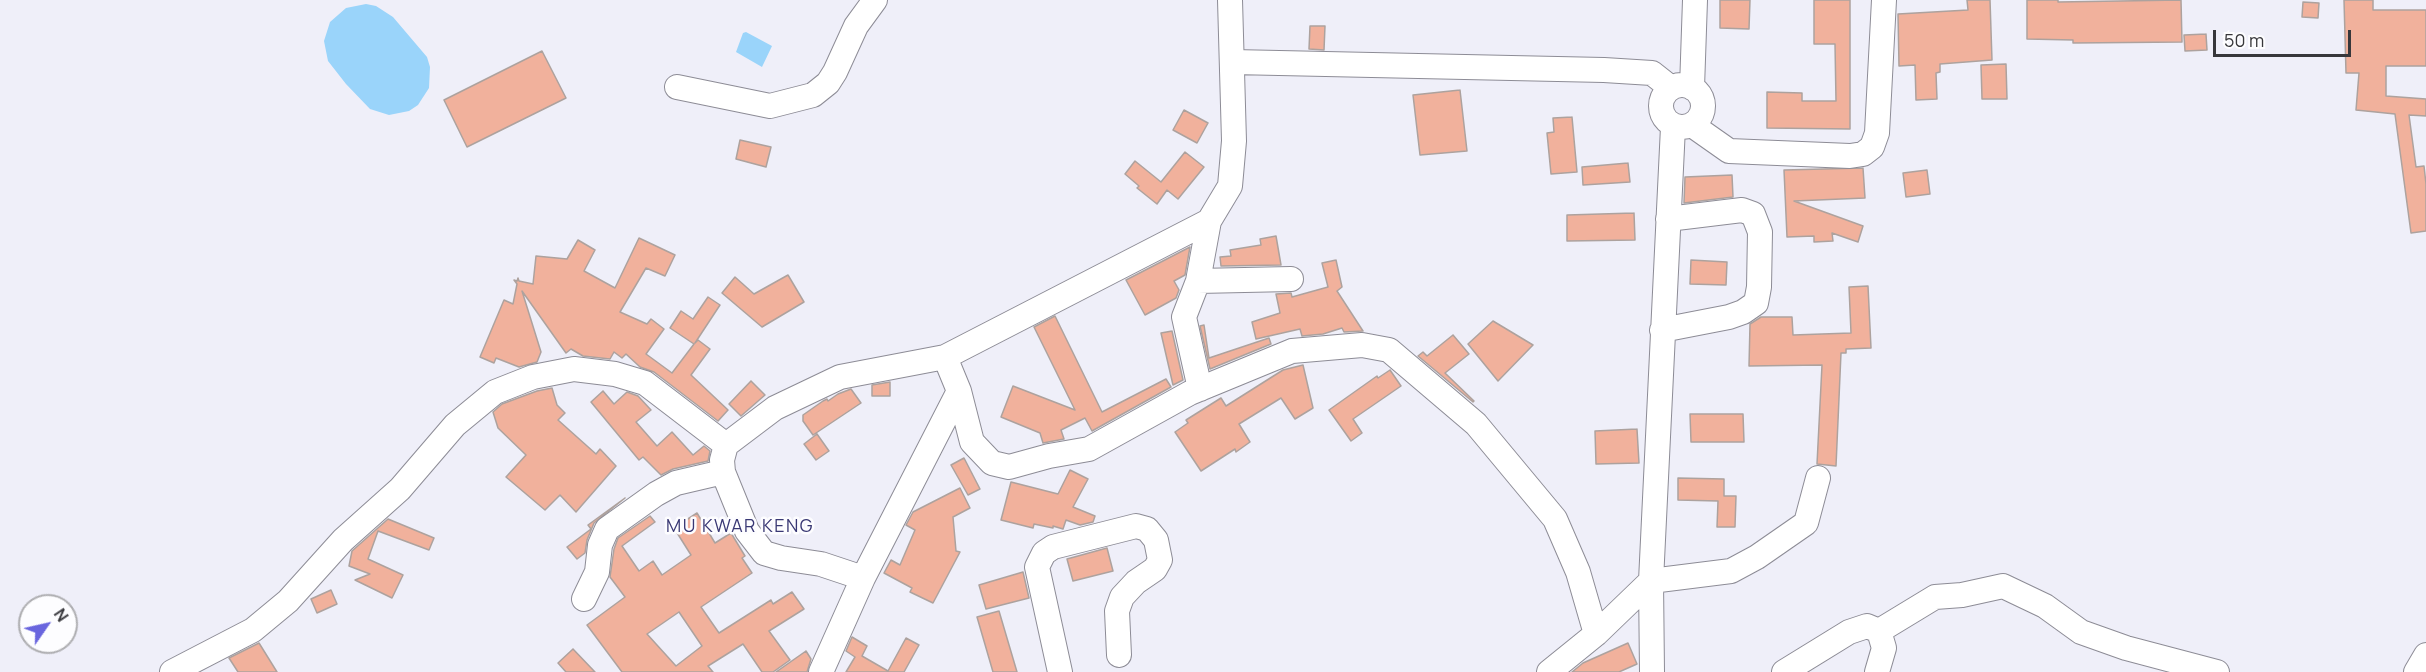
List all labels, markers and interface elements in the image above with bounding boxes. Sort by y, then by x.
scale bar [2216,18,2354,56]
text: 50 m [2224,28,2264,52]
district label: MU KWAR KENG [666,516,814,538]
north arrow [18,594,78,654]
text: N [49,604,74,626]

